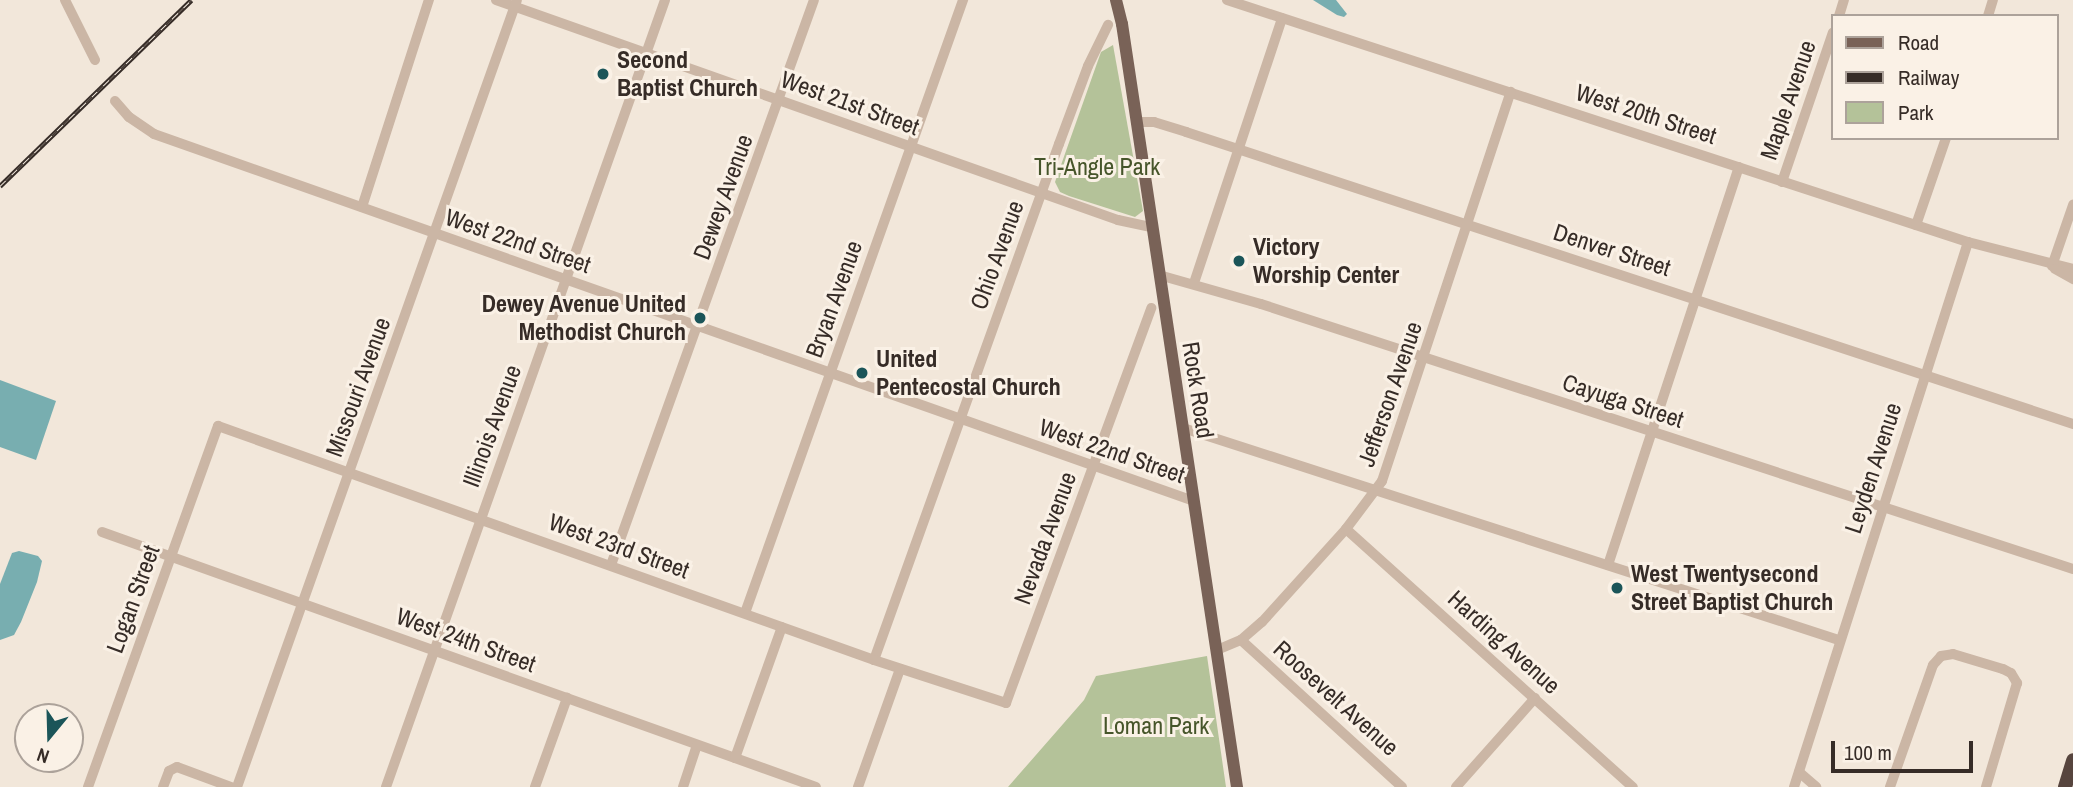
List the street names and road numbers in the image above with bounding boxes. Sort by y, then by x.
street label: Maple Avenue [1754,36,1822,164]
street label: West 21st Street [777,65,923,141]
street label: West 20th Street [1572,78,1720,150]
street label: Dewey Avenue [687,130,759,264]
street label: Ohio Avenue [964,196,1030,314]
street label: West 22nd Street [442,203,594,279]
street label: Denver Street [1550,218,1674,282]
street label: Bryan Avenue [799,236,869,362]
street label: Missouri Avenue [319,313,397,461]
street label: Jefferson Avenue [1352,317,1428,471]
street label: Rock Road [1176,340,1220,440]
street label: Illinois Avenue [456,361,528,491]
street label: Cayuga Street [1559,368,1687,434]
street label: Leyden Avenue [1838,399,1908,537]
street label: West 22nd Street [1036,413,1188,489]
street label: Nevada Avenue [1008,467,1082,609]
street label: West 23rd Street [545,507,693,585]
street label: Logan Street [100,541,166,657]
street label: Harding Avenue [1442,584,1566,700]
street label: West 24th Street [392,601,540,679]
street label: Roosevelt Avenue [1267,634,1405,762]

